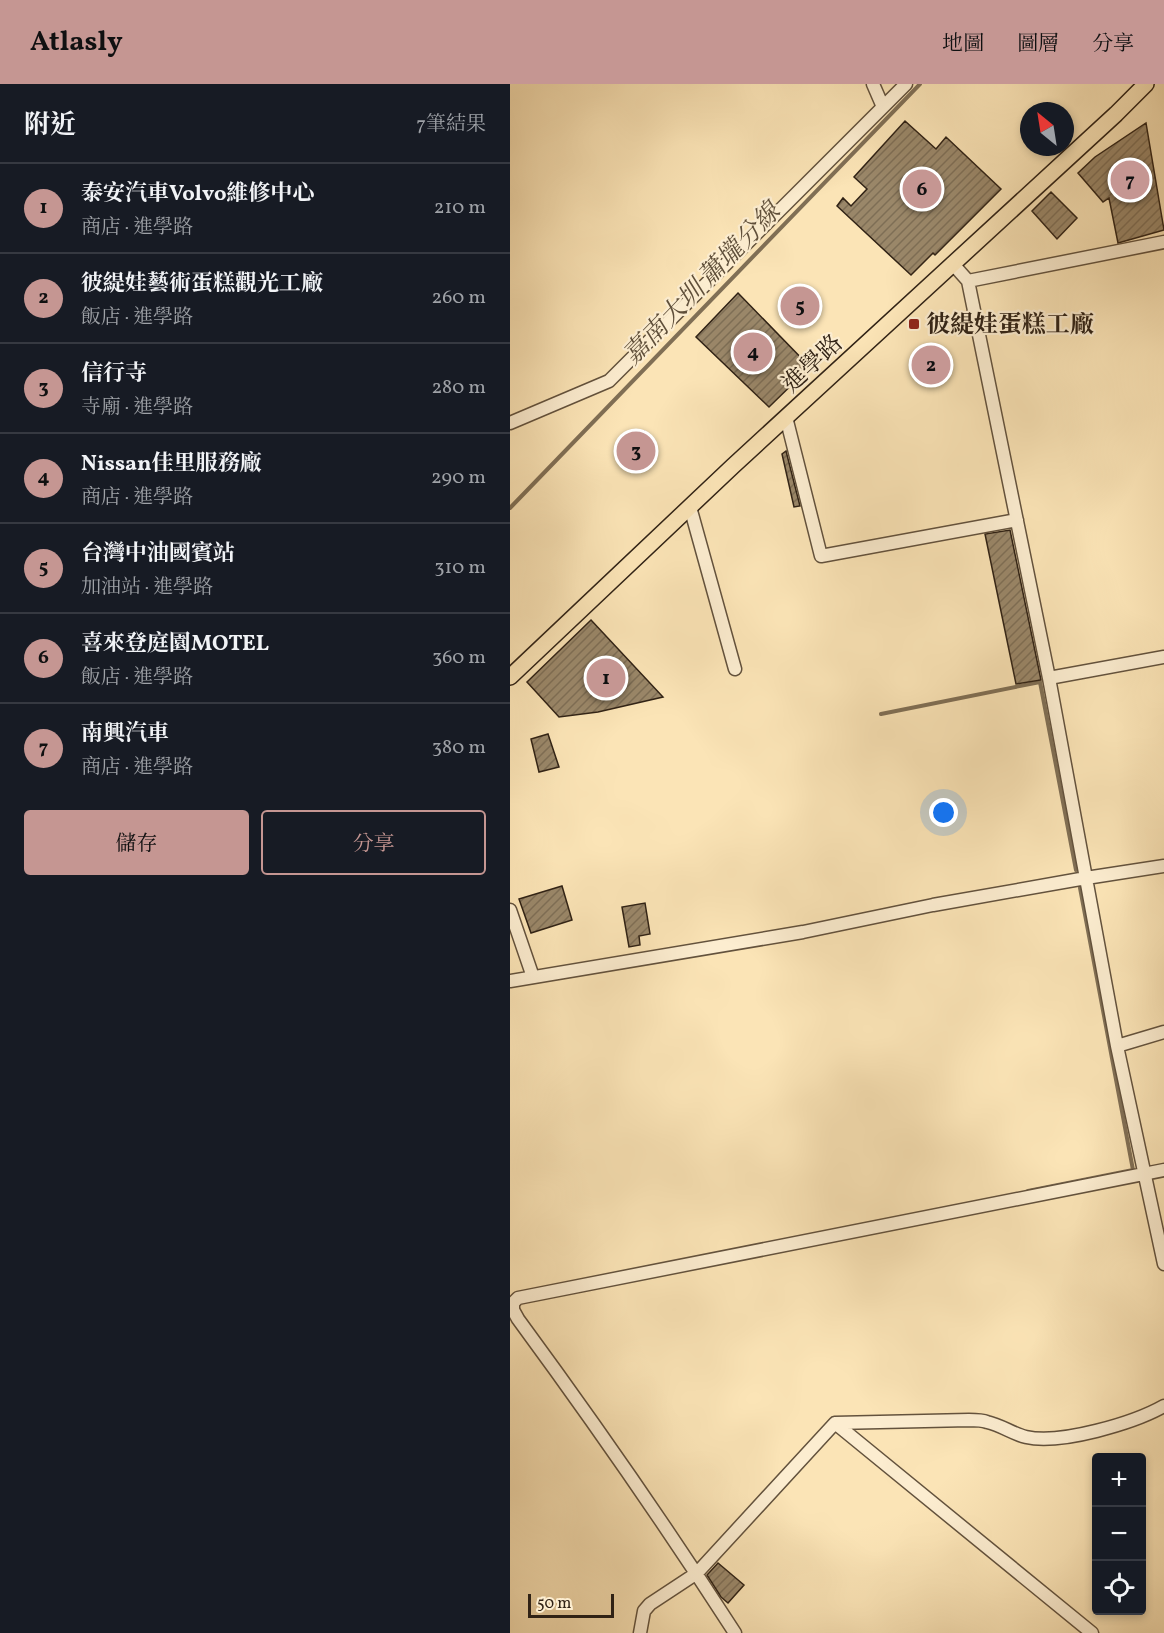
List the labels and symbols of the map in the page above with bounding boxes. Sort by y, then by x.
north arrow [1020,102,1074,156]
pin: 7 [1110,158,1150,202]
pin: 6 [902,166,942,212]
water label: 嘉南大圳 蕭壠分線 [616,193,791,373]
pin: 5 [780,284,820,328]
place label: 彼緹娃蛋糕工廠 [926,309,1094,343]
marker: 彼緹娃蛋糕工廠 [907,317,921,331]
street label: 進學路 [775,327,851,401]
pin: 4 [734,330,772,374]
pin: 2 [912,342,950,388]
pin: 3 [616,428,656,473]
pin: 1 [586,656,626,700]
your location [929,798,958,827]
scale bar [528,1591,614,1618]

